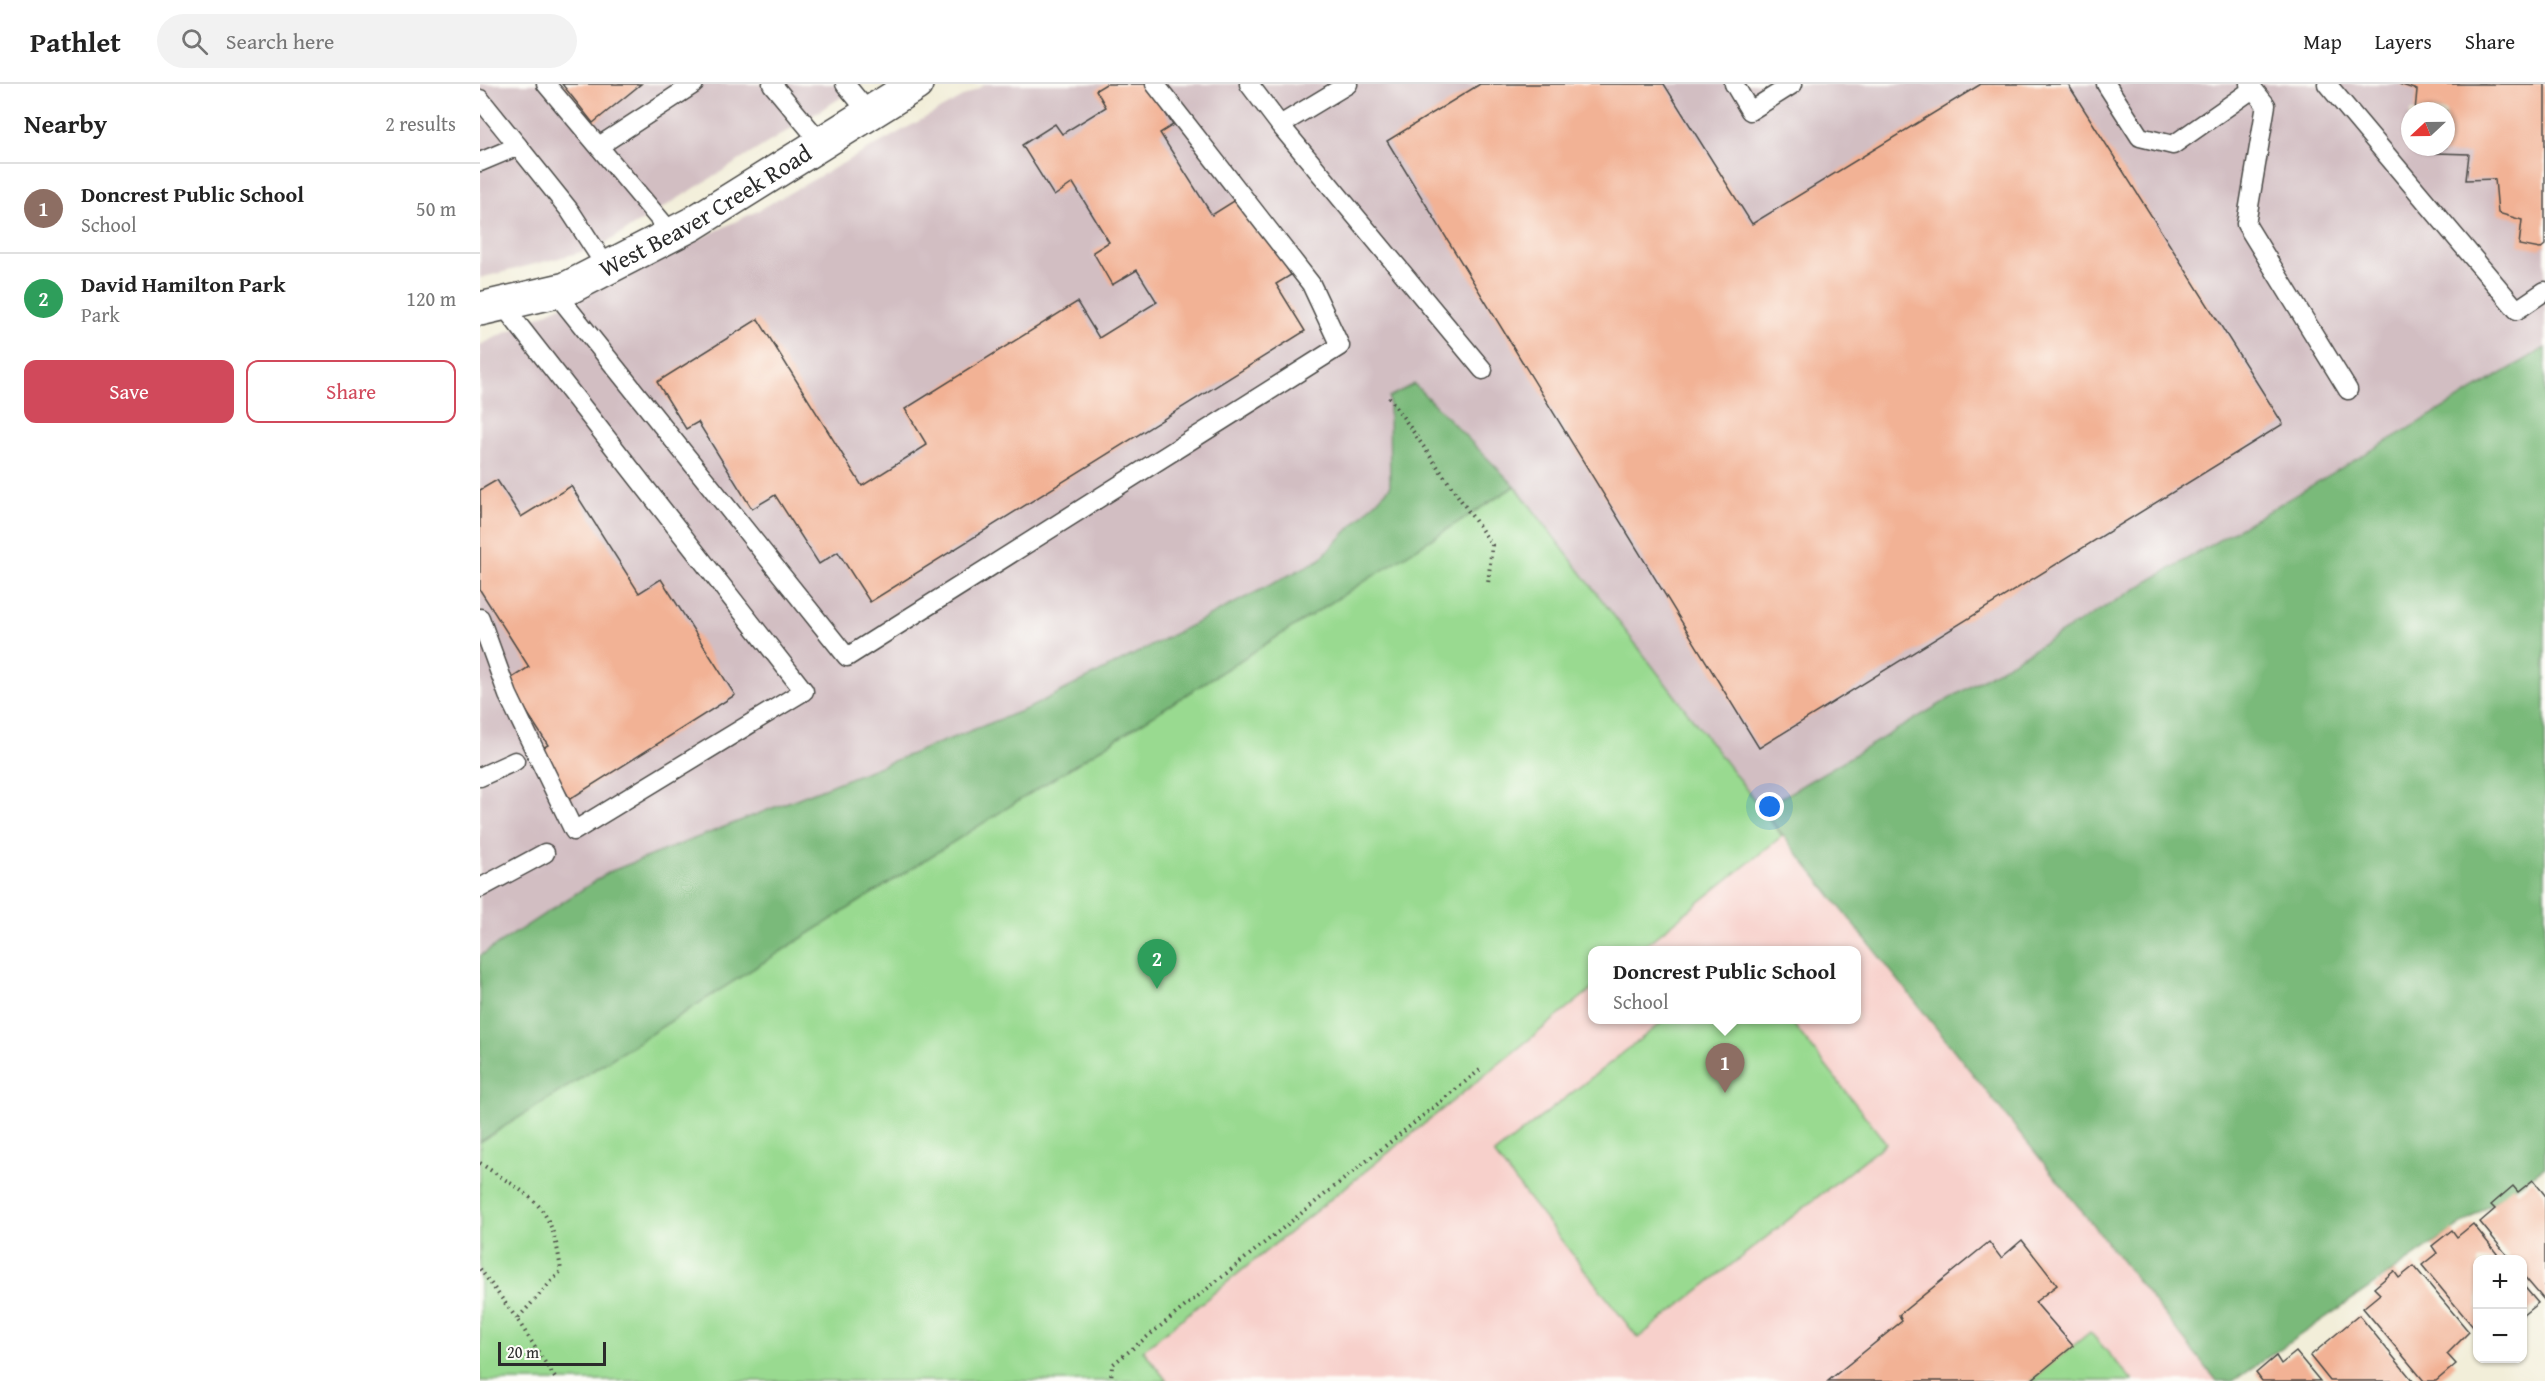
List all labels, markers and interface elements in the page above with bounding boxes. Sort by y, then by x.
search box [157,14,577,68]
text: Pathlet [30,21,121,62]
icon: search [178,25,211,58]
text: Search here [226,25,334,57]
text: Map [2303,26,2342,57]
text: Layers [2375,26,2432,57]
text: Share [2465,26,2515,57]
north arrow [2401,102,2455,156]
text: Nearby [24,104,107,143]
text: 2 results [385,109,456,138]
street label: West Beaver Creek Road [593,135,818,286]
text: Doncrest Public School [81,178,304,210]
text: 1 [38,194,49,223]
text: 50 m [416,194,456,223]
text: School [81,210,137,239]
text: David Hamilton Park [81,268,285,300]
text: 2 [38,284,49,313]
text: 120 m [406,284,456,313]
text: Park [81,300,120,329]
button: Save [24,360,234,423]
button: Share [246,360,456,423]
your location [1755,792,1784,821]
pin: 2 [1138,940,1176,989]
popup [1588,946,1861,1024]
text: Doncrest Public School [1613,955,1836,987]
text: School [1613,987,1669,1016]
pin: 1 [1706,1044,1744,1093]
map controls [2473,1255,2527,1363]
button: + [2473,1255,2527,1309]
button: − [2473,1309,2527,1363]
scale bar [498,1339,606,1366]
text: 20 m [507,1340,539,1364]

